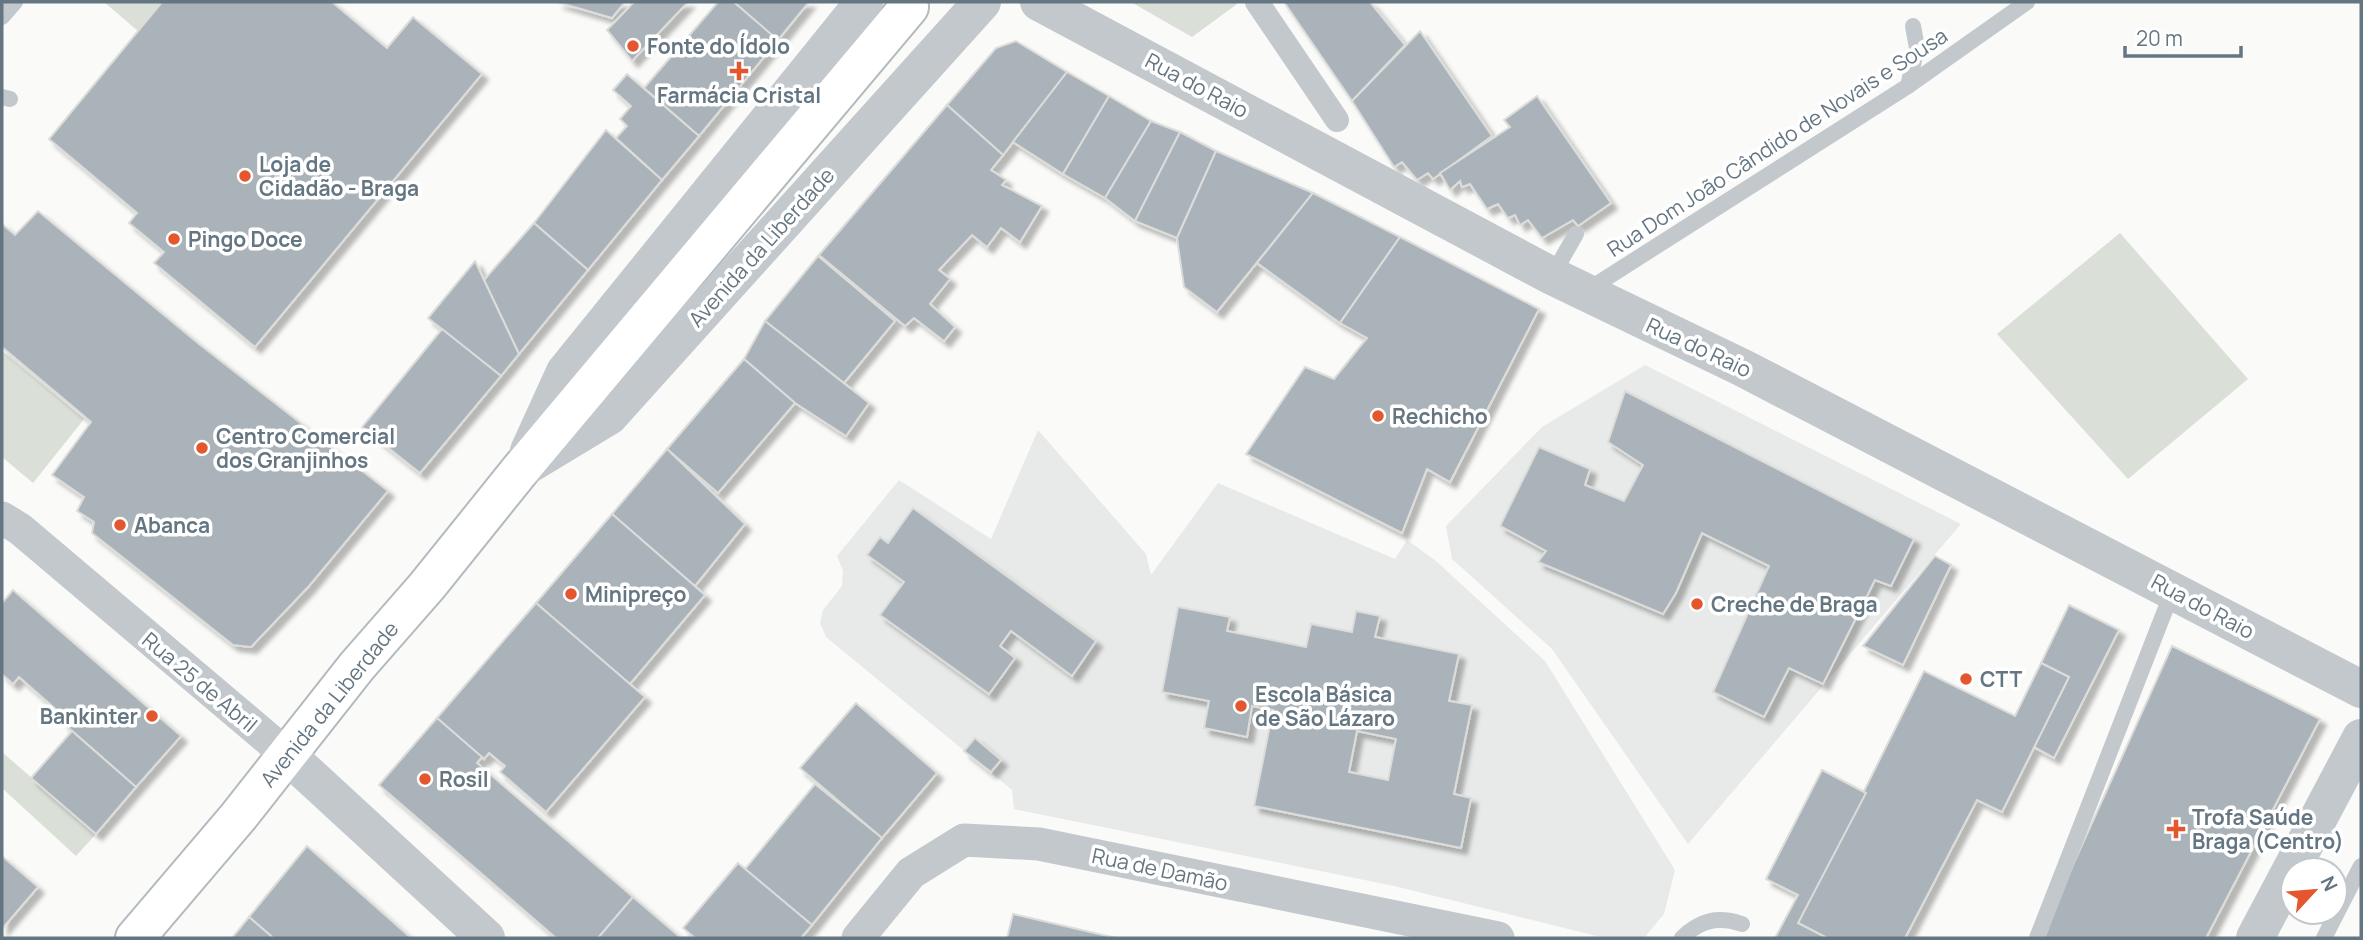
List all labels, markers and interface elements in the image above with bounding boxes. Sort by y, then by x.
scale bar [2125,14,2240,58]
street label: Rua Dom João Cândido de Novais e Sousa [1602,21,1952,263]
text: 20 m [2136,24,2183,52]
place label: Fonte do Ídolo [647,32,790,60]
marker: Fonte do Ídolo [625,38,641,54]
street label: Rua do Raio [1141,46,1253,124]
marker: Farmácia Cristal [731,63,747,79]
place label: Farmácia Cristal [657,81,821,109]
place label: Loja de Cidadão - Braga [259,150,419,202]
street label: Avenida da Liberdade [682,161,840,333]
marker: Loja de Cidadão - Braga [237,168,253,184]
place label: Pingo Doce [188,225,303,253]
marker: Pingo Doce [166,231,182,247]
street label: Rua do Raio [1642,310,1756,384]
place label: Rechicho [1392,402,1488,430]
marker: Rechicho [1370,408,1386,424]
place label: Centro Comercial dos Granjinhos [216,422,395,474]
marker: Centro Comercial dos Granjinhos [194,440,210,456]
place label: Abanca [134,511,210,539]
marker: Abanca [112,517,128,533]
street label: Rua do Raio [2147,567,2259,645]
place label: Minipreço [585,580,686,608]
marker: Minipreço [563,586,579,602]
place label: Creche de Braga [1711,590,1878,618]
marker: Creche de Braga [1689,596,1705,612]
street label: Avenida da Liberdade [254,615,404,793]
street label: Rua 25 de Abril [137,626,263,738]
place label: CTT [1980,665,2023,693]
marker: CTT [1958,671,1974,687]
place label: Escola Básica de São Lázaro [1255,680,1395,732]
marker: Escola Básica de São Lázaro [1233,698,1249,714]
place label: Bankinter [40,702,138,730]
marker: Bankinter [144,708,160,724]
place label: Rosil [439,765,489,793]
marker: Rosil [417,771,433,787]
place label: Trofa Saúde Braga (Centro) [2192,803,2344,855]
marker: Trofa Saúde Braga (Centro) [2166,819,2186,839]
street label: Rua de Damão [1090,841,1230,897]
north arrow [2279,856,2349,926]
text: N [2315,872,2344,895]

